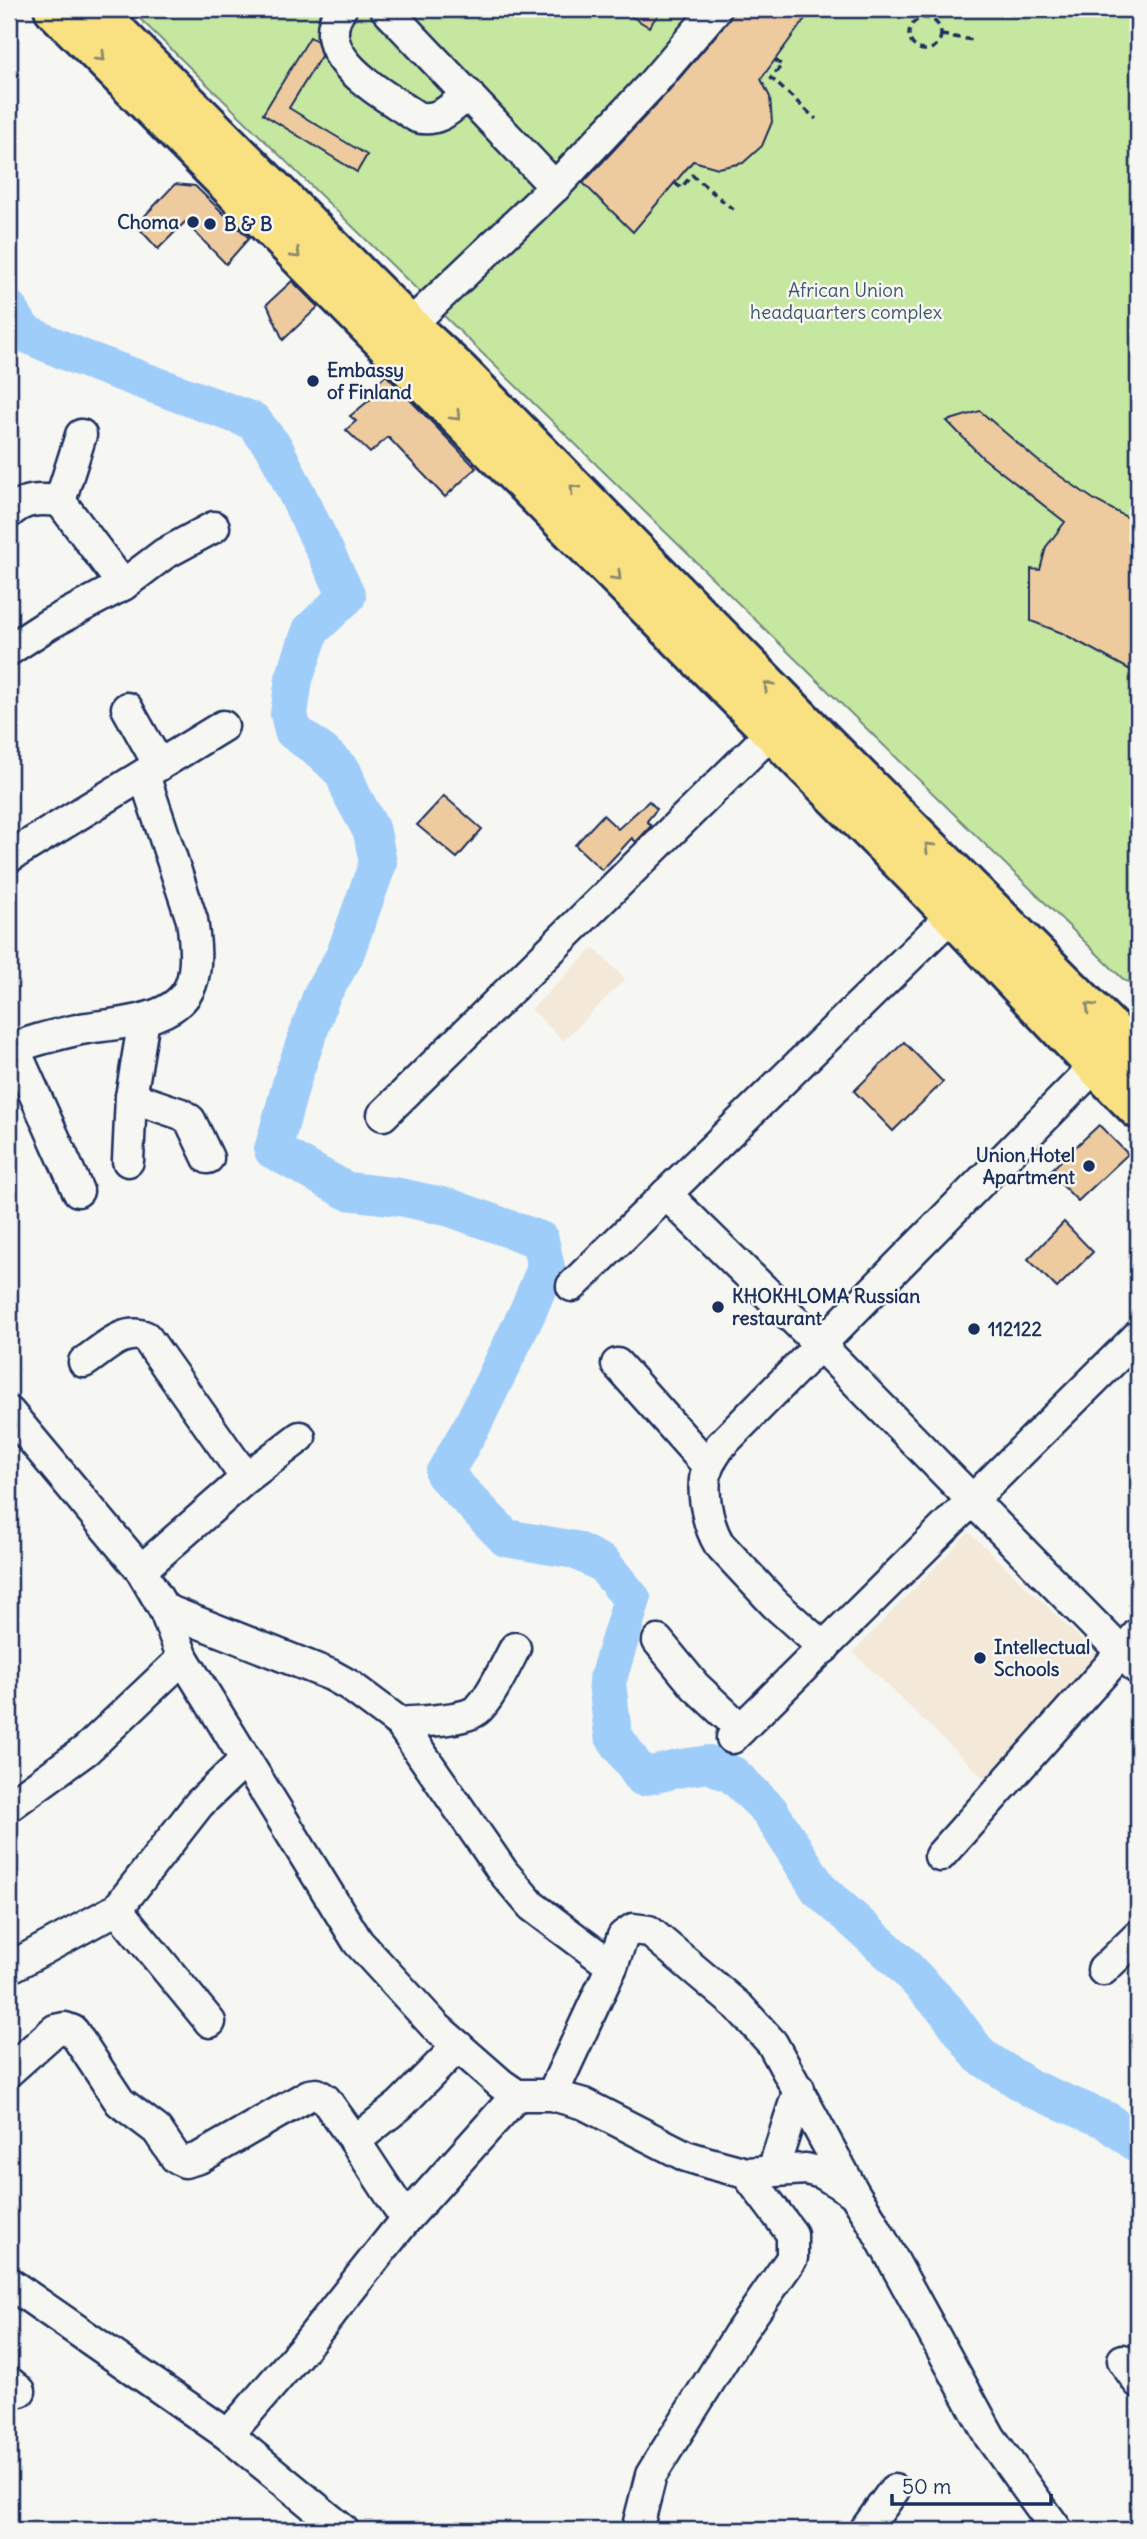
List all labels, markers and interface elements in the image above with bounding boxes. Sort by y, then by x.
one-way arrow [93,49,106,62]
place label: Choma [117,210,179,234]
place label: B & B [224,212,272,236]
marker: Choma [185,214,201,230]
marker: B & B [202,216,218,232]
one-way arrow [287,246,300,259]
park label: African Union headquarters complex [750,278,943,324]
place label: Embassy of Finland [327,358,412,404]
marker: Embassy of Finland [305,373,321,389]
one-way arrow [447,408,460,421]
one-way arrow [570,484,583,497]
one-way arrow [609,568,622,581]
one-way arrow [764,681,777,694]
one-way arrow [925,842,938,855]
one-way arrow [1086,1003,1099,1016]
place label: Union Hotel Apartment [976,1143,1076,1189]
marker: Union Hotel Apartment [1081,1158,1097,1174]
place label: KHOKHLOMA Russian restaurant [732,1284,920,1330]
marker: KHOKHLOMA Russian restaurant [710,1299,726,1315]
place label: 112122 [988,1317,1042,1341]
marker: 112122 [966,1321,982,1337]
place label: Intellectual Schools [994,1635,1090,1681]
marker: Intellectual Schools [972,1650,988,1666]
scale bar [892,2462,1051,2506]
text: 50 m [902,2473,951,2500]

